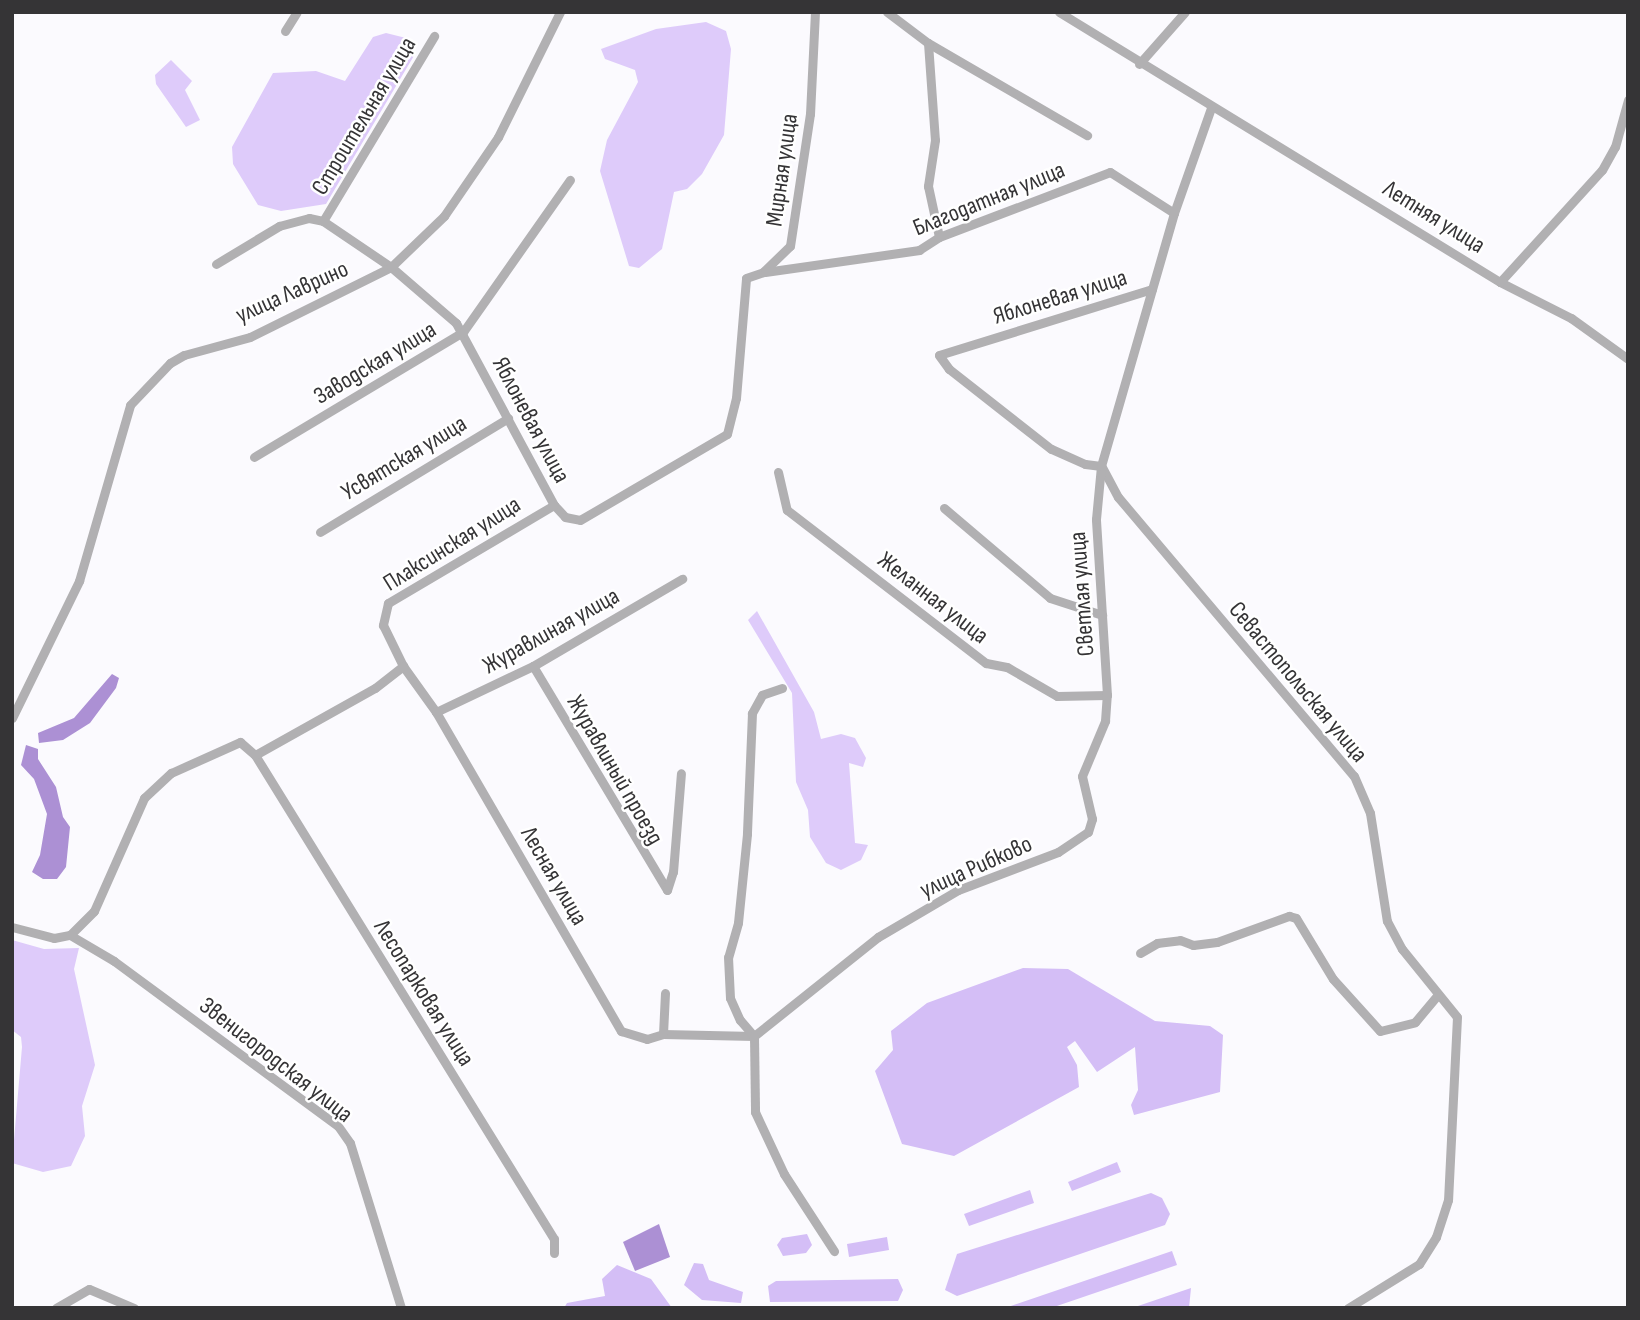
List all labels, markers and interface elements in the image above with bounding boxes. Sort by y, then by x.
street label: Строительная улица [306,32,422,200]
street label: Мирная улица [760,112,804,228]
street label: Благодатная улица [909,155,1069,243]
street label: Летняя улица [1378,174,1490,260]
street label: улица Лаврино [231,254,353,330]
street label: Яблоневая улица [990,263,1130,331]
street label: Заводская улица [309,315,441,411]
street label: Яблоневая улица [486,352,576,488]
street label: Усвятская улица [336,409,472,507]
street label: Плаксинская улица [378,490,526,598]
street label: Светлая улица [1063,531,1101,657]
street label: Желанная улица [872,546,994,650]
street label: Журавлиная улица [478,582,624,680]
street label: Севастопольская улица [1222,596,1374,768]
street label: Журавлиный проезд [560,690,670,850]
street label: Лесная улица [514,822,594,930]
street label: улица Рибково [916,830,1036,904]
street label: Лесопарковая улица [368,915,480,1071]
street label: Звенигородская улица [194,991,358,1129]

